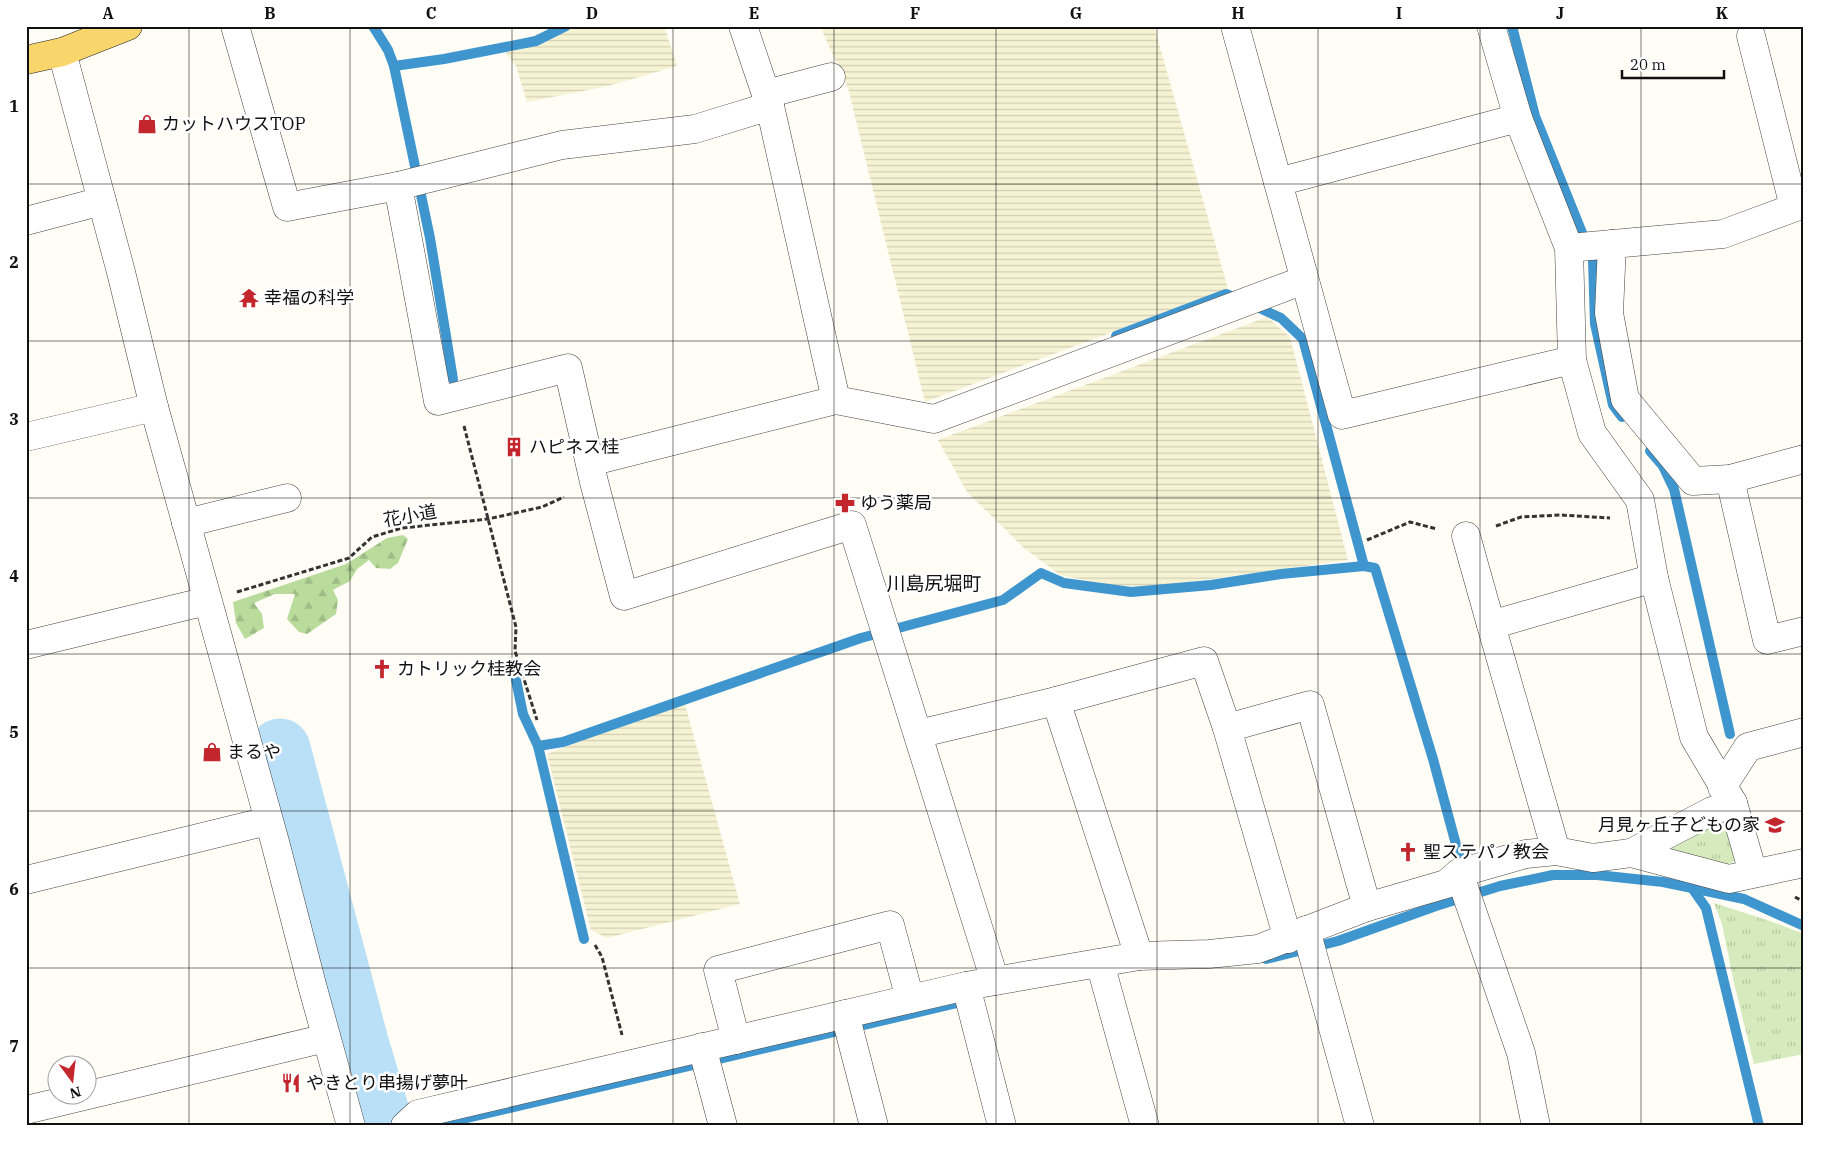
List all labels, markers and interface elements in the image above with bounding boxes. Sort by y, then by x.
text: A [102,3,114,23]
text: B [264,3,276,23]
text: C [426,3,436,23]
text: D [586,3,598,23]
text: E [749,3,759,23]
text: F [910,3,920,23]
text: G [1070,3,1082,23]
text: H [1232,3,1245,23]
text: I [1396,3,1402,23]
text: J [1556,3,1564,23]
text: K [1716,3,1729,23]
scale bar [1622,48,1725,80]
text: 20 m [1630,55,1666,74]
text: 1 [9,96,19,116]
place label: カットハウスTOP [162,112,306,135]
shop icon: カットハウスTOP [136,113,158,135]
text: 2 [9,252,19,272]
place label: 幸福の科学 [264,286,354,309]
temple icon: 幸福の科学 [238,287,260,309]
text: 3 [9,409,19,429]
place label: ハピネス桂 [529,435,619,458]
building icon: ハピネス桂 [503,436,525,458]
place label: ゆう薬局 [860,491,932,514]
pharmacy icon: ゆう薬局 [834,492,856,514]
street label: 花小道 [381,499,438,532]
text: 4 [9,566,19,586]
district label: 川島尻堀町 [886,571,982,595]
place label: カトリック桂教会 [397,657,541,680]
church icon: カトリック桂教会 [371,658,393,680]
text: 5 [9,722,19,742]
place label: まるや [227,740,281,763]
shop icon: まるや [201,741,223,763]
place label: 月見ヶ丘子どもの家 [1598,813,1760,836]
school or university icon: 月見ヶ丘子どもの家 [1764,814,1786,836]
place label: 聖ステパノ教会 [1423,840,1549,863]
church icon: 聖ステパノ教会 [1397,841,1419,863]
text: 6 [9,879,19,899]
text: 7 [9,1036,19,1056]
north arrow [48,1054,98,1104]
place label: やきとり串揚げ夢叶 [306,1071,468,1094]
restaurant icon: やきとり串揚げ夢叶 [280,1072,302,1094]
text: N [68,1082,83,1103]

